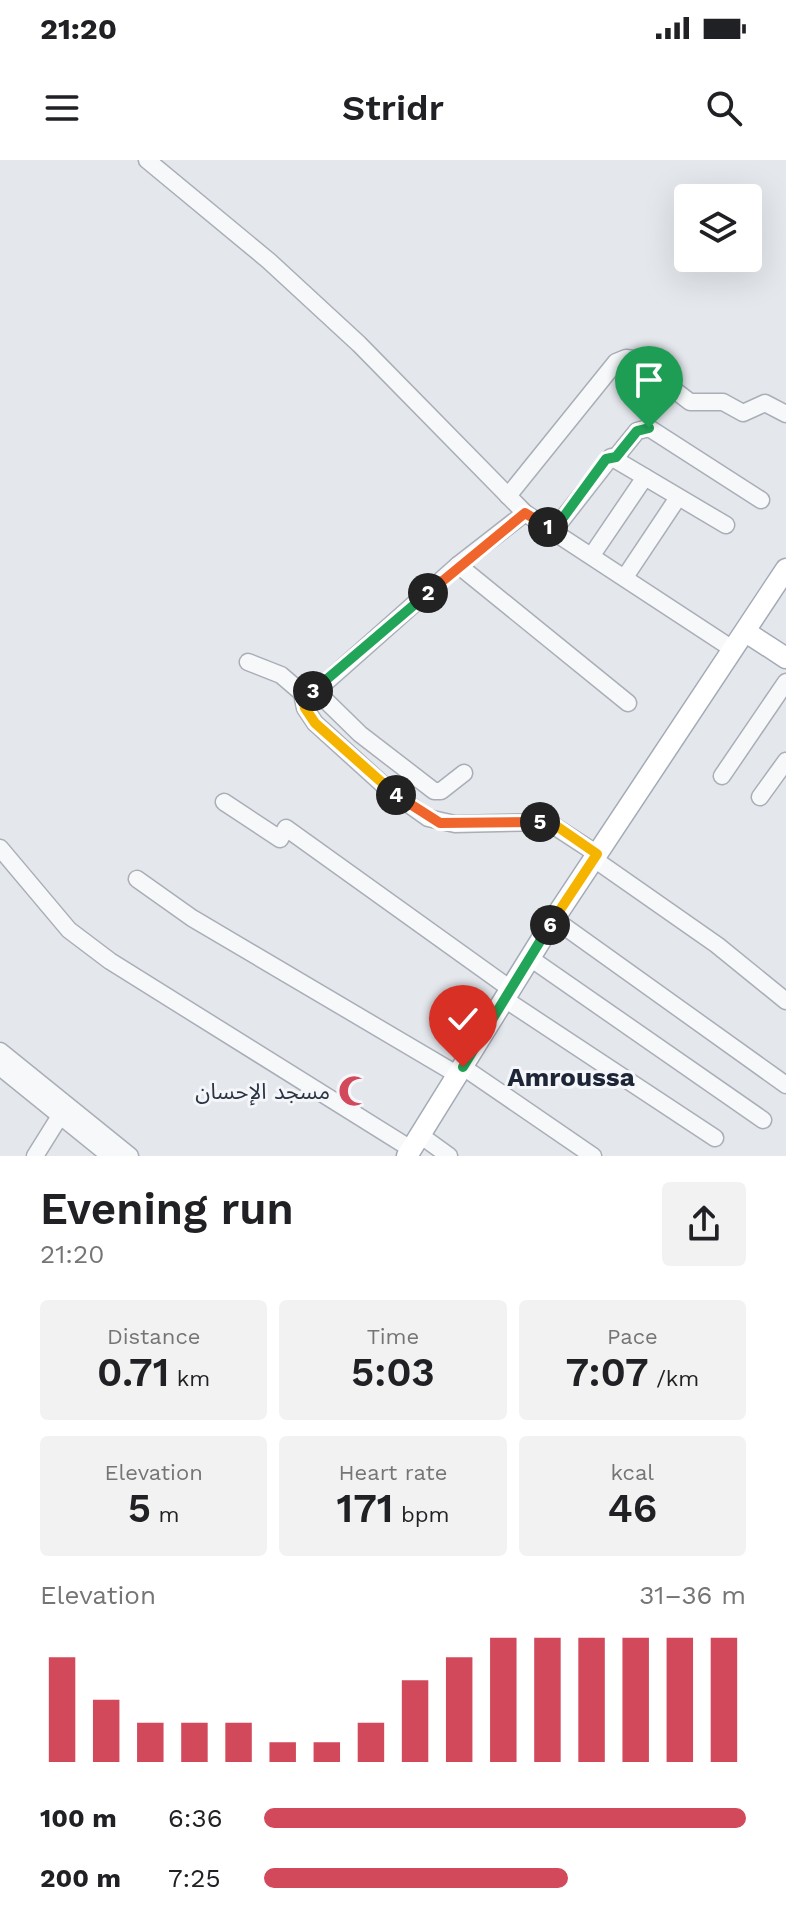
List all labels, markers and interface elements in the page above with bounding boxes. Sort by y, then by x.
text: 21:20 [40,11,117,46]
icon: menu [40,86,84,130]
icon: search [702,86,746,130]
text: Stridr [342,87,444,129]
map controls [674,184,762,272]
button: layers [674,184,762,272]
pin [615,346,683,428]
icon: arrive [627,358,671,402]
pin: 1 [528,507,568,547]
text: 1 [543,514,553,539]
pin: 2 [408,573,448,613]
text: 2 [421,580,435,605]
pin: 3 [293,671,333,711]
text: 3 [306,678,320,703]
pin: 4 [376,775,416,815]
text: 4 [389,782,403,807]
pin: 5 [520,802,560,842]
text: 5 [534,809,546,834]
pin: 6 [530,905,570,945]
text: 6 [543,912,557,937]
pin [429,985,497,1067]
icon: check [441,997,485,1041]
district label: Amroussa [507,1062,635,1092]
mosque icon: مسجد الإحسان [337,1074,371,1108]
place label: مسجد الإحسان [195,1079,330,1106]
button: share [662,1182,746,1266]
text: Evening run [40,1183,294,1235]
text: 21:20 [40,1239,104,1269]
text: Distance [107,1324,200,1349]
text: Time [367,1324,419,1349]
text: Pace [607,1324,658,1349]
text: 0.71 [97,1349,169,1396]
text: 5:03 [351,1349,435,1396]
text: 7:07 [565,1349,649,1396]
text: km [169,1366,210,1391]
text: /km [649,1366,699,1391]
text: Elevation [105,1460,203,1485]
text: Heart rate [339,1460,447,1485]
text: kcal [611,1460,654,1485]
text: 5 [128,1485,151,1532]
text: 171 [337,1485,393,1532]
text: 46 [607,1485,657,1532]
text: m [151,1502,180,1527]
text: bpm [393,1502,449,1527]
text: Elevation [40,1580,156,1610]
text: 31–36 m [639,1580,746,1610]
text: 100 m [40,1803,117,1833]
text: 6:36 [168,1803,222,1833]
text: 200 m [40,1863,121,1893]
text: 7:25 [168,1863,221,1893]

